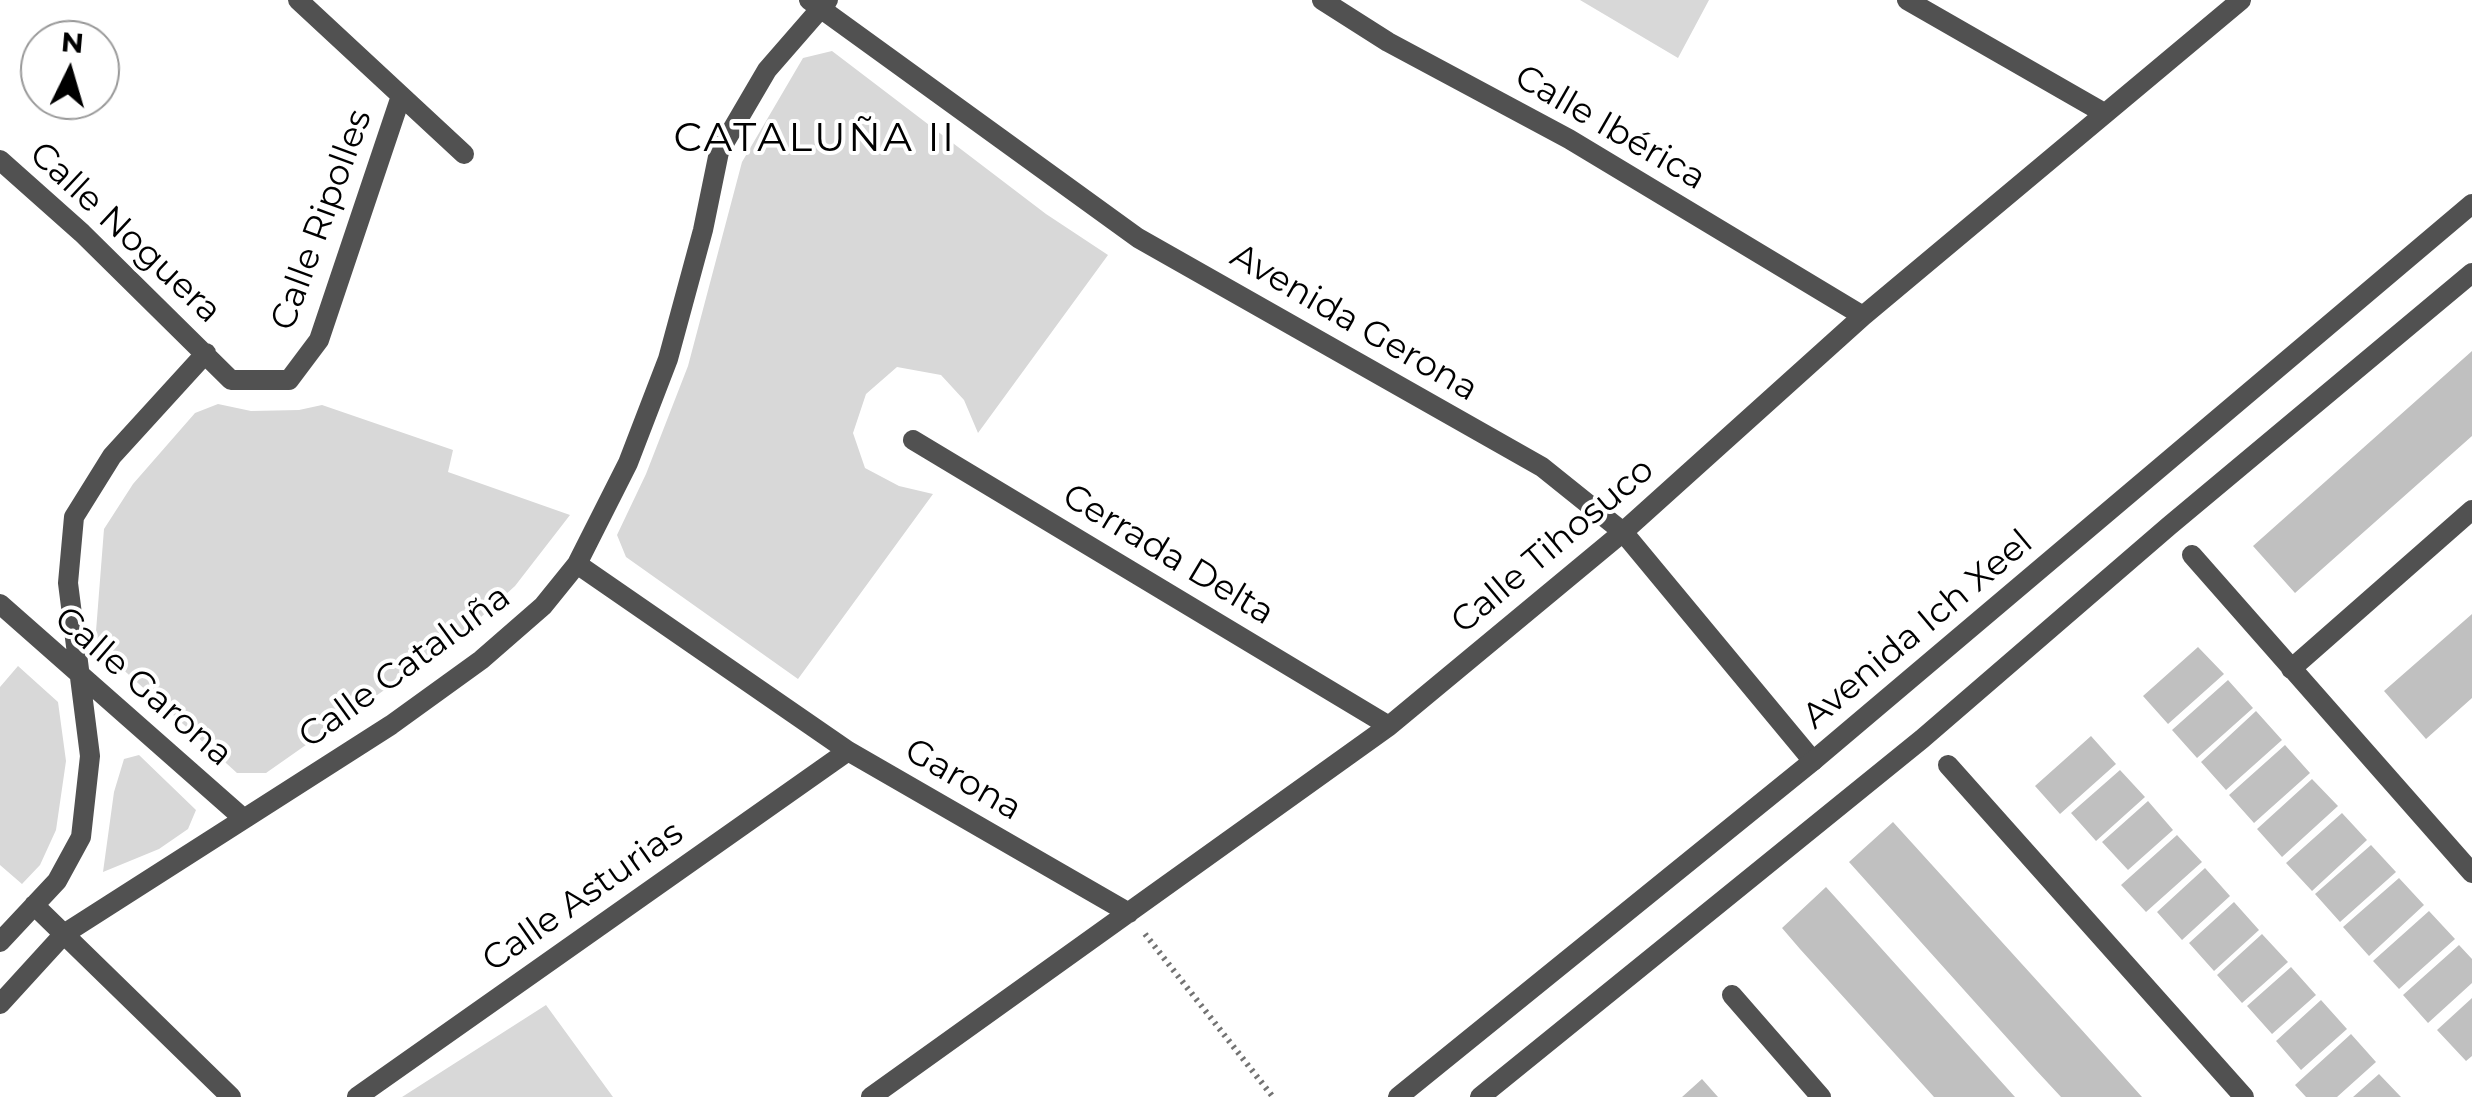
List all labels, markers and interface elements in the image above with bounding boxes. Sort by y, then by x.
north arrow [20,20,120,120]
text: N [60,24,85,60]
street label: Calle Ibérica [1507,56,1713,200]
street label: Calle Ripolles [263,104,381,336]
district label: CATALUÑA II [673,115,957,163]
street label: Calle Noguera [20,134,230,332]
street label: Avenida Gerona [1223,235,1485,411]
street label: Calle Tihosuco [1443,449,1663,643]
street label: Cerrada Delta [1055,475,1281,635]
street label: Avenida Ich Xeel [1795,522,2041,738]
street label: Calle Cataluña [291,576,519,758]
street label: Calle Garona [45,598,241,776]
street label: Garona [897,730,1029,830]
street label: Calle Asturias [475,812,691,982]

